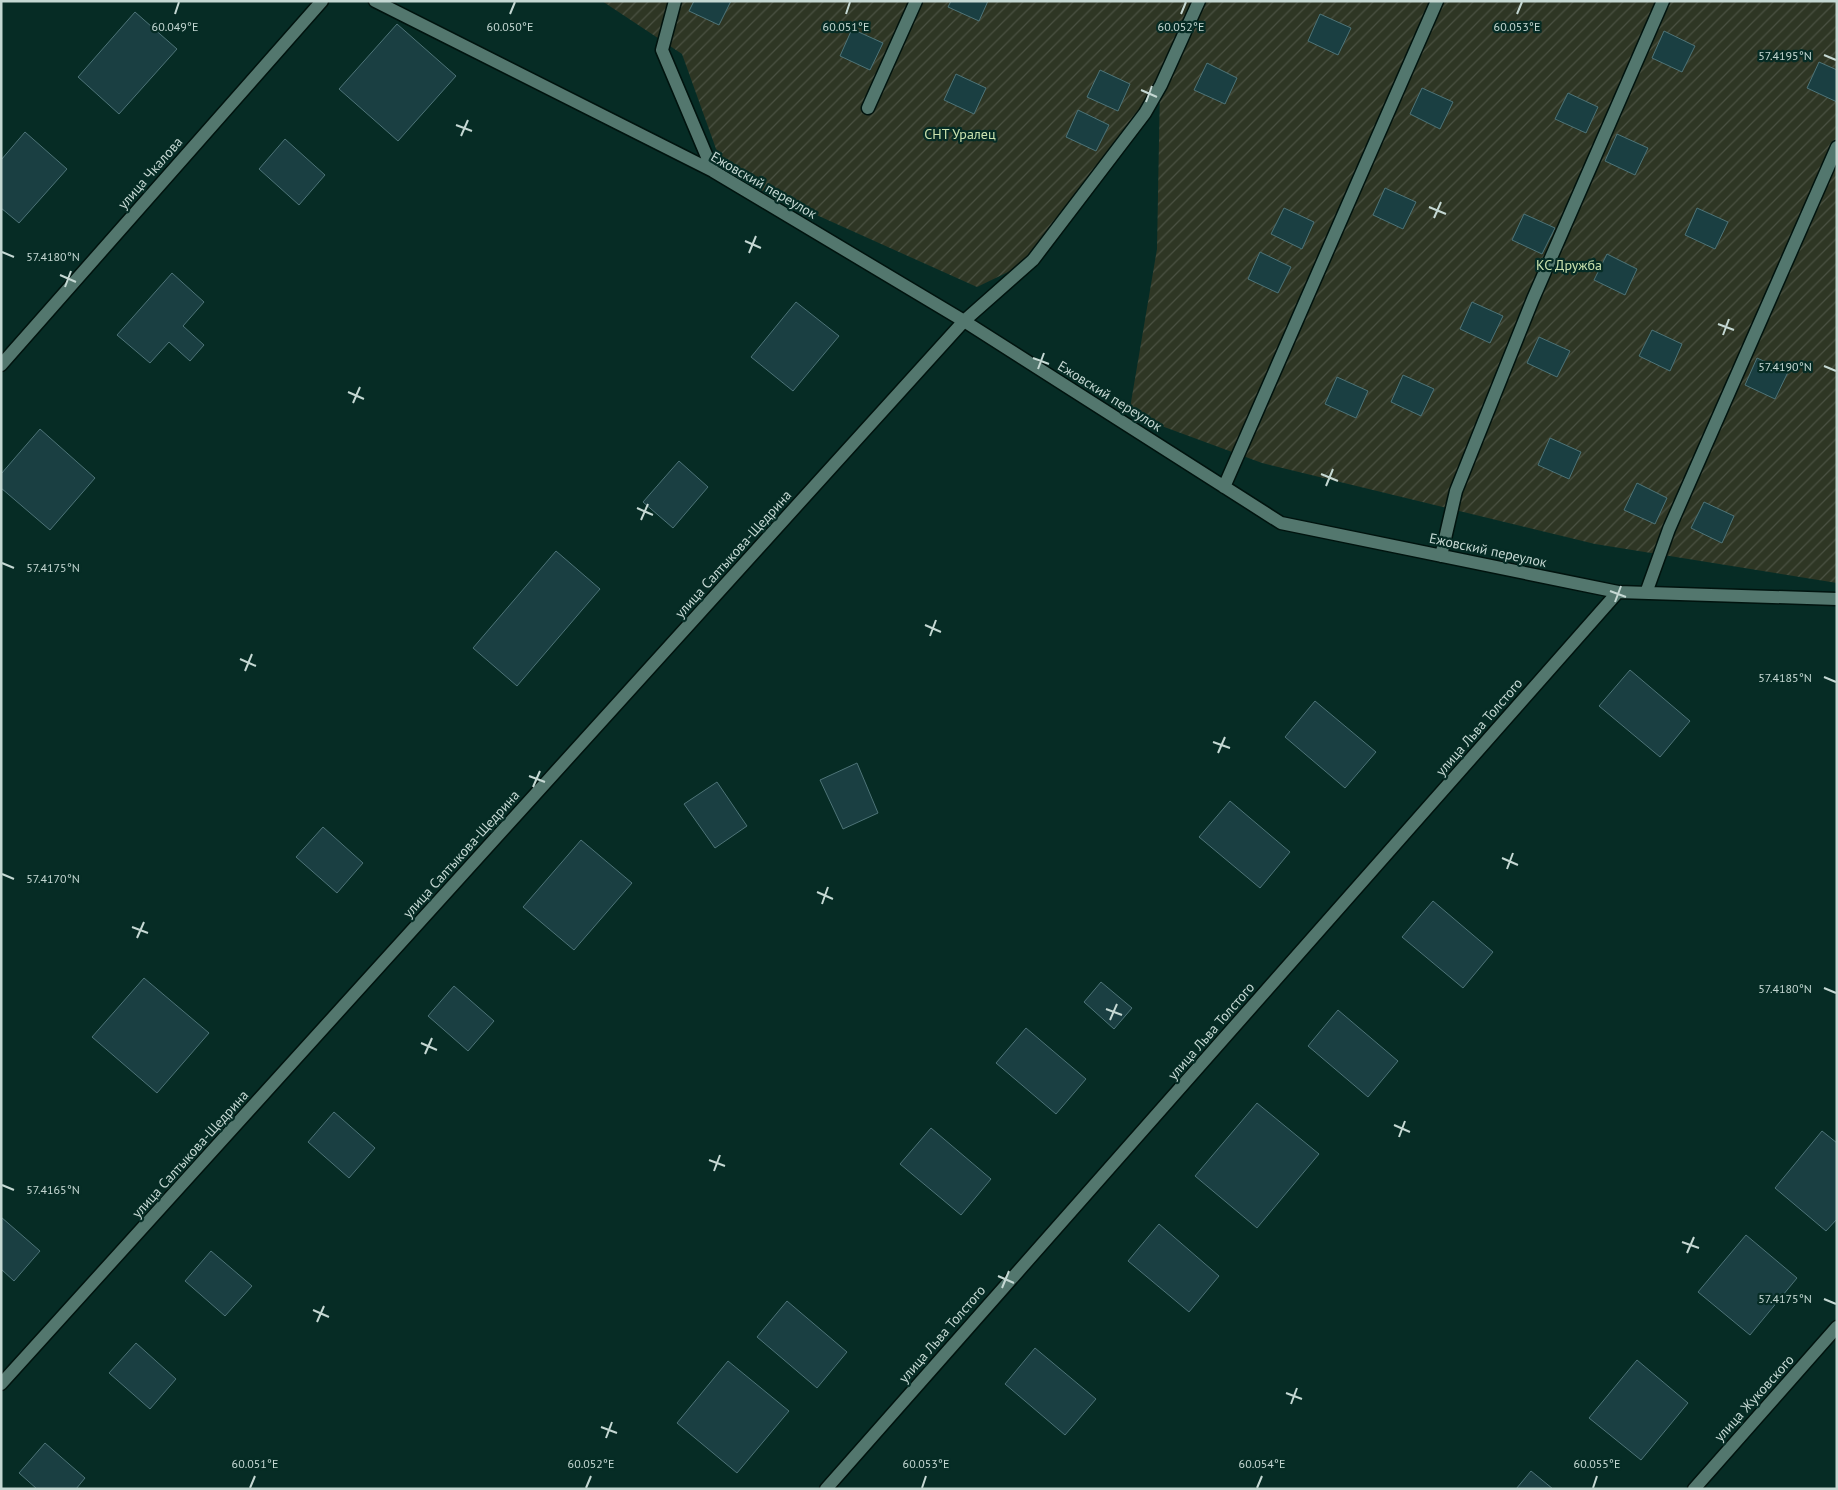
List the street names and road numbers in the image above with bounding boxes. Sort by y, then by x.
street label: улица Чкалова [114,133,186,213]
street label: Ежовский переулок [708,147,821,223]
street label: Ежовский переулок [1054,357,1166,436]
street label: улица Салтыкова-Щедрина [671,486,795,622]
street label: Ежовский переулок [1428,529,1549,571]
street label: улица Льва Толстого [1432,674,1526,780]
street label: улица Салтыкова-Щедрина [399,786,523,922]
street label: улица Льва Толстого [1164,978,1258,1084]
street label: улица Салтыкова-Щедрина [128,1086,252,1222]
street label: улица Льва Толстого [895,1281,989,1387]
street label: улица Жуковского [1710,1351,1798,1445]

